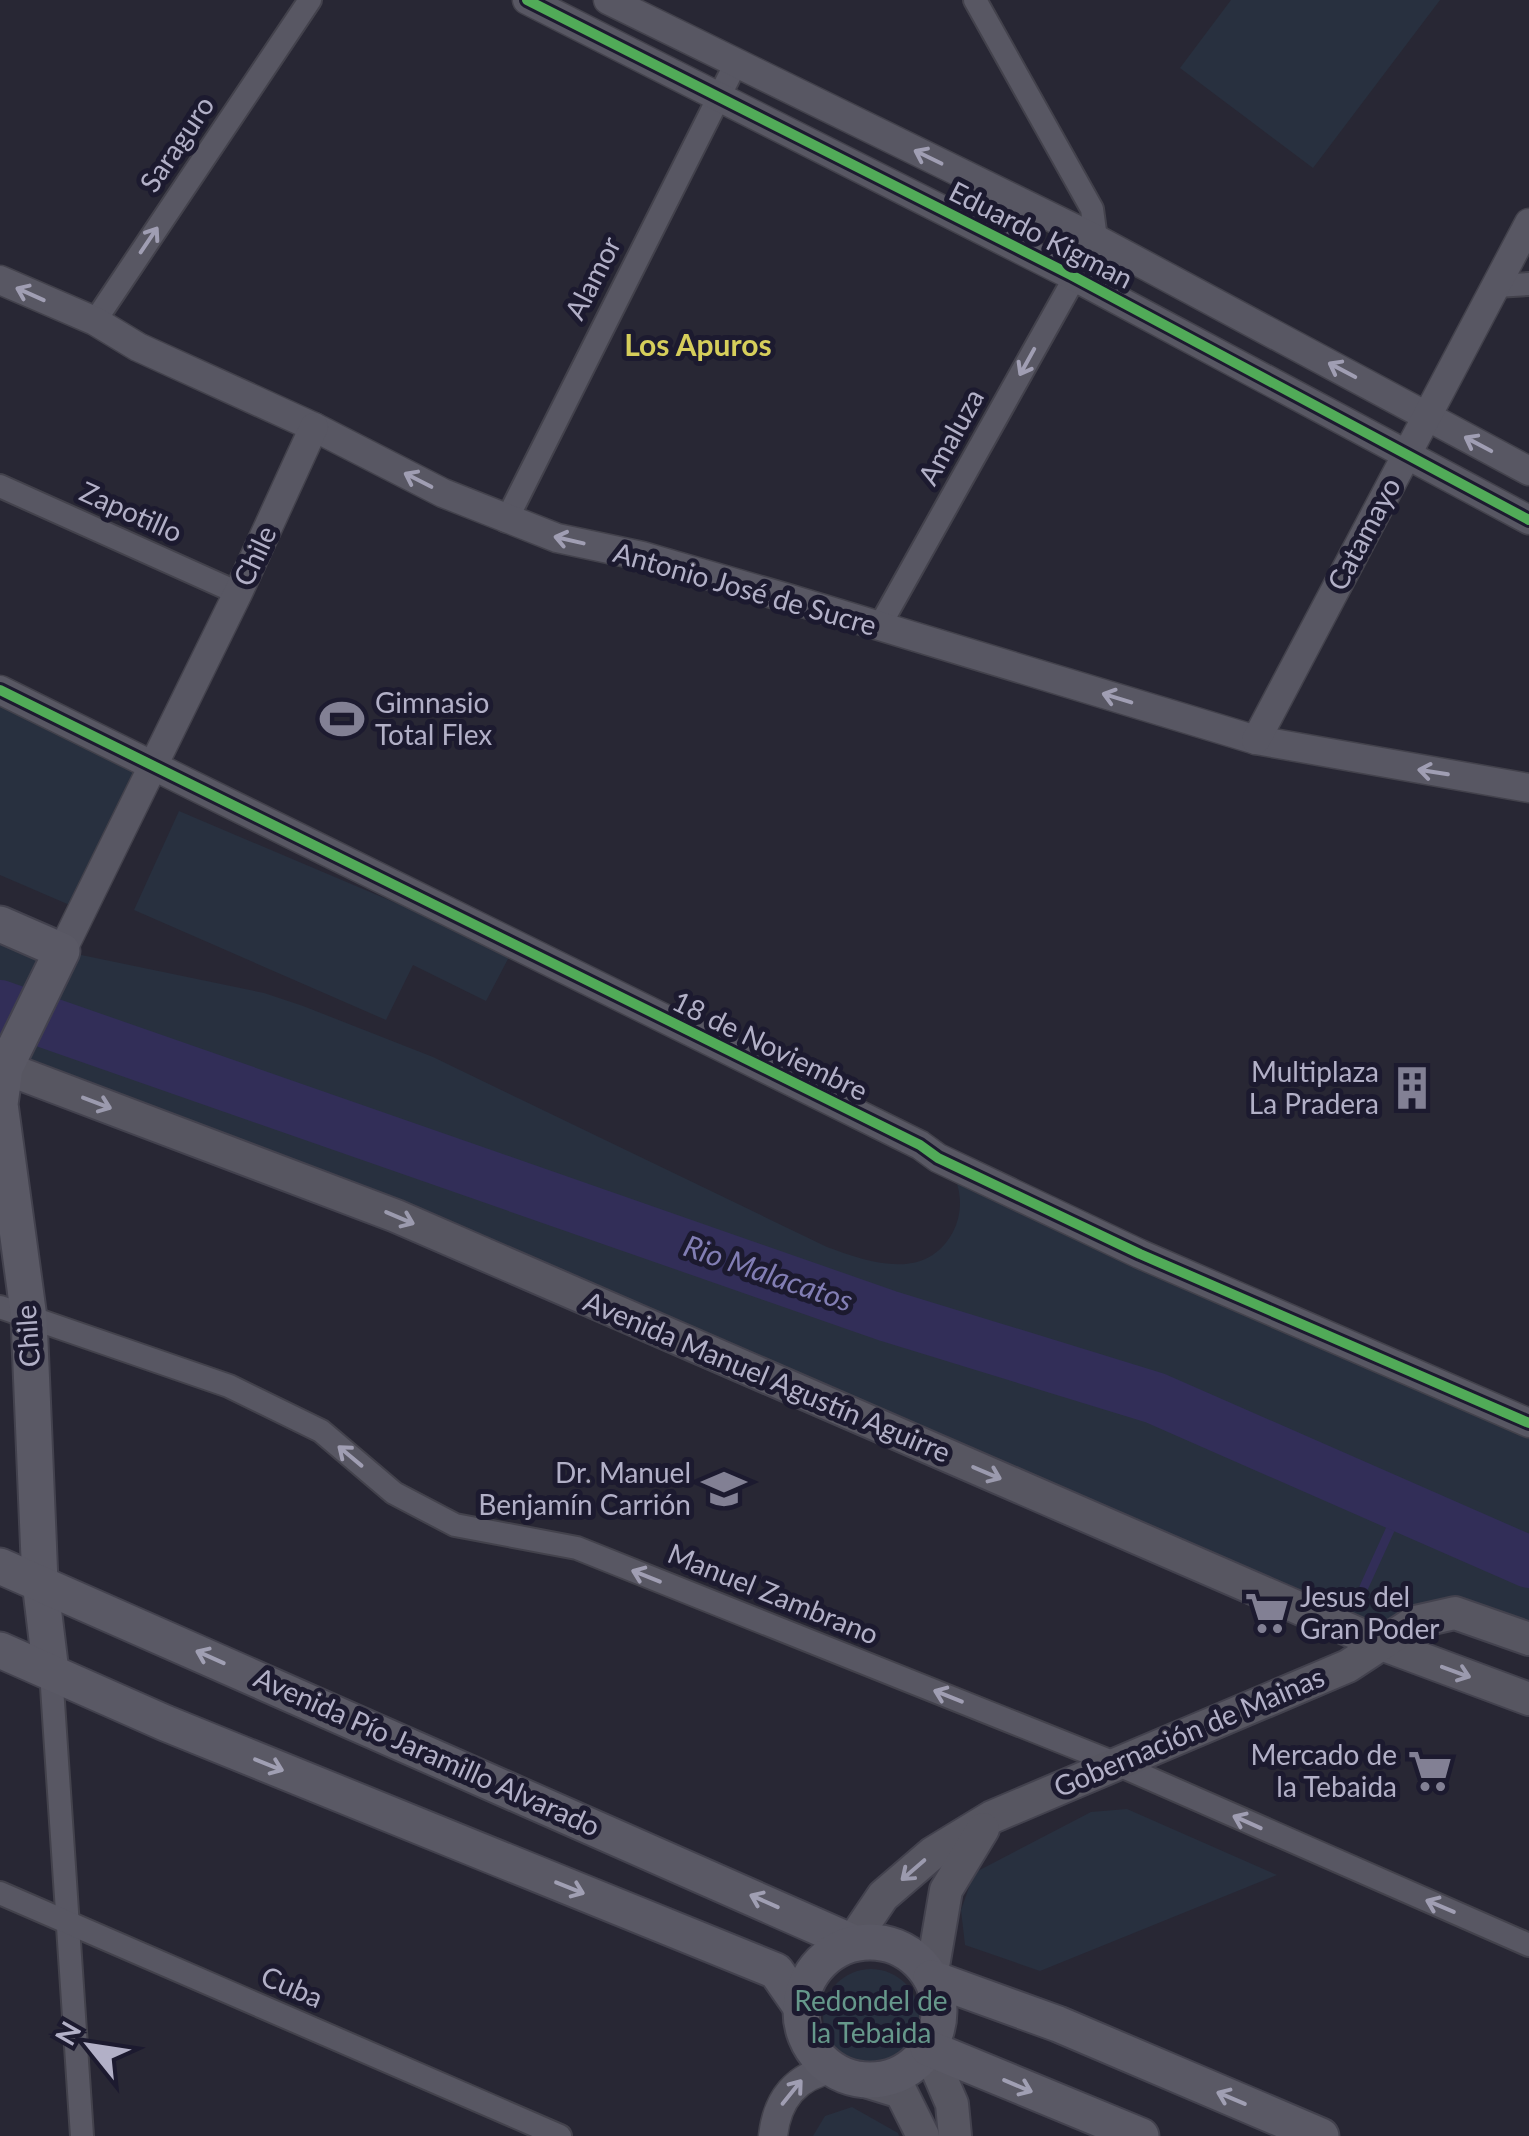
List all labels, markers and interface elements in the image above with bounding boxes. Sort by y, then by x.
street label: Saraguro [132,89,221,198]
one-way arrow [914,147,944,166]
street label: Eduardo Kigman [944,173,1139,295]
one-way arrow [138,226,159,254]
street label: Alamor [557,230,627,325]
one-way arrow [16,284,46,302]
district label: Los Apuros [624,326,772,362]
one-way arrow [1017,347,1037,376]
one-way arrow [1327,360,1357,379]
street label: Amaluza [910,383,990,491]
one-way arrow [1464,433,1494,453]
one-way arrow [403,470,433,489]
street label: Catamayo [1319,471,1407,596]
street label: Zapotillo [75,474,188,549]
street label: Chile [225,520,283,591]
one-way arrow [554,530,586,548]
street label: Antonio José de Sucre [610,534,881,642]
place label: Gimnasio Total Flex [375,685,492,751]
one-way arrow [1102,688,1133,706]
sports icon: Gimnasio Total Flex [318,695,366,743]
one-way arrow [1417,762,1450,781]
street label: 18 de Noviembre [667,983,874,1107]
place label: Multiplaza La Pradera [1249,1054,1379,1120]
building icon: Multiplaza La Pradera [1388,1064,1436,1112]
one-way arrow [80,1095,111,1113]
one-way arrow [384,1211,415,1229]
water label: Rio Malacatos [679,1226,858,1318]
street label: Avenida Manuel Agustín Aguirre [579,1283,956,1469]
street label: Chile [8,1304,46,1368]
one-way arrow [337,1445,363,1467]
place label: Dr. Manuel Benjamín Carrión [478,1455,691,1521]
school or university icon: Dr. Manuel Benjamín Carrión [700,1465,748,1513]
one-way arrow [971,1465,1002,1483]
street label: Manuel Zambrano [663,1535,884,1651]
one-way arrow [631,1565,662,1583]
place label: Jesus del Gran Poder [1300,1579,1440,1645]
supermarket icon: Jesus del Gran Poder [1243,1589,1291,1637]
one-way arrow [195,1647,226,1665]
street label: Avenida Pío Jaramillo Alvarado [249,1659,605,1843]
street label: Gobernación de Mainas [1048,1659,1329,1804]
one-way arrow [1440,1664,1471,1682]
one-way arrow [933,1686,963,1704]
place label: Mercado de la Tebaida [1251,1737,1397,1803]
supermarket icon: Mercado de la Tebaida [1406,1747,1454,1795]
one-way arrow [254,1757,284,1775]
one-way arrow [1232,1812,1263,1830]
one-way arrow [901,1858,926,1881]
one-way arrow [554,1880,585,1898]
one-way arrow [750,1891,780,1910]
one-way arrow [1425,1896,1456,1914]
street label: Cuba [256,1958,328,2014]
park label: Redondel de la Tebaida [794,1983,948,2049]
north arrow [40,1996,140,2096]
text: N [47,2015,88,2051]
one-way arrow [1003,2078,1033,2096]
one-way arrow [780,2079,802,2106]
one-way arrow [1216,2088,1247,2106]

